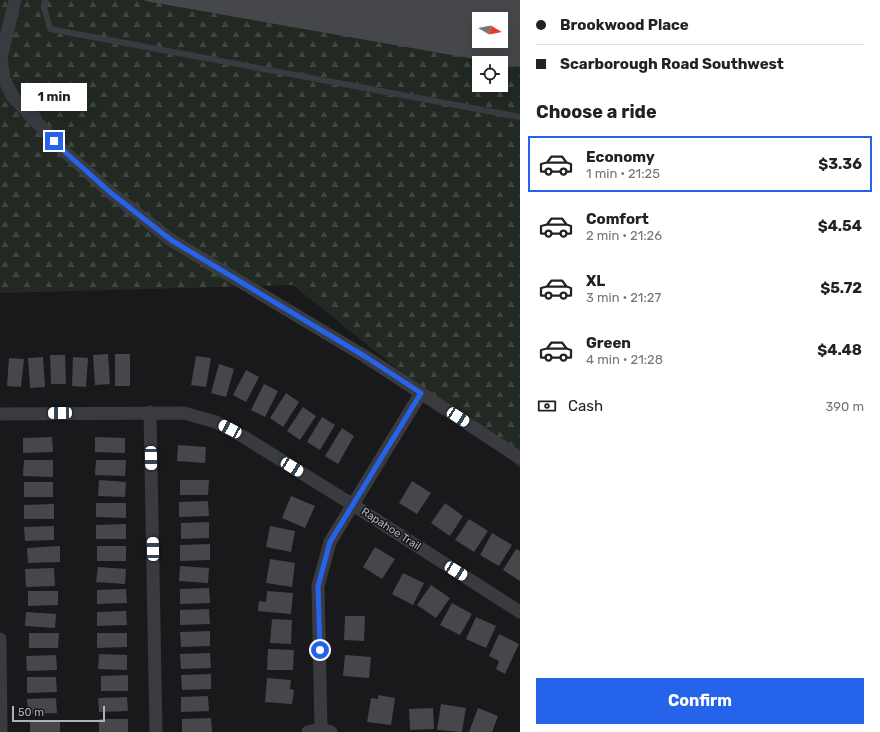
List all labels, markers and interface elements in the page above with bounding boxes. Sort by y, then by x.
north arrow [472,12,508,48]
map controls [472,12,508,92]
text: Brookwood Place [560,16,689,34]
text: Scarborough Road Southwest [560,55,784,73]
button: locate [472,56,508,92]
callout: 1 min [21,83,87,111]
text: 1 min [37,89,71,104]
text: Choose a ride [536,101,657,123]
route end [45,132,63,150]
icon: car [538,146,574,182]
text: Economy [586,148,655,166]
text: $3.36 [818,155,862,173]
text: 1 min · 21:25 [586,166,660,181]
icon: car [538,208,574,244]
text: Comfort [586,210,649,228]
text: $4.54 [818,217,862,235]
text: 2 min · 21:26 [586,228,662,243]
icon: car [538,270,574,306]
text: XL [586,272,605,290]
text: $5.72 [820,279,862,297]
text: 3 min · 21:27 [586,290,661,305]
icon: car [538,332,574,368]
text: Green [586,334,631,352]
text: $4.48 [817,341,862,359]
text: 4 min · 21:28 [586,352,663,367]
icon: cash [536,395,558,417]
text: Cash [568,397,603,415]
text: 390 m [825,399,864,414]
car [445,405,471,429]
car [48,407,72,419]
car [217,418,243,440]
car [145,446,157,470]
car [279,456,305,478]
street label: Rapahoe Trail [359,505,423,553]
car [147,537,159,561]
car [443,560,469,582]
route start [311,641,329,659]
button: Confirm [536,678,864,724]
scale bar [12,704,105,723]
text: 50 m [18,706,44,719]

